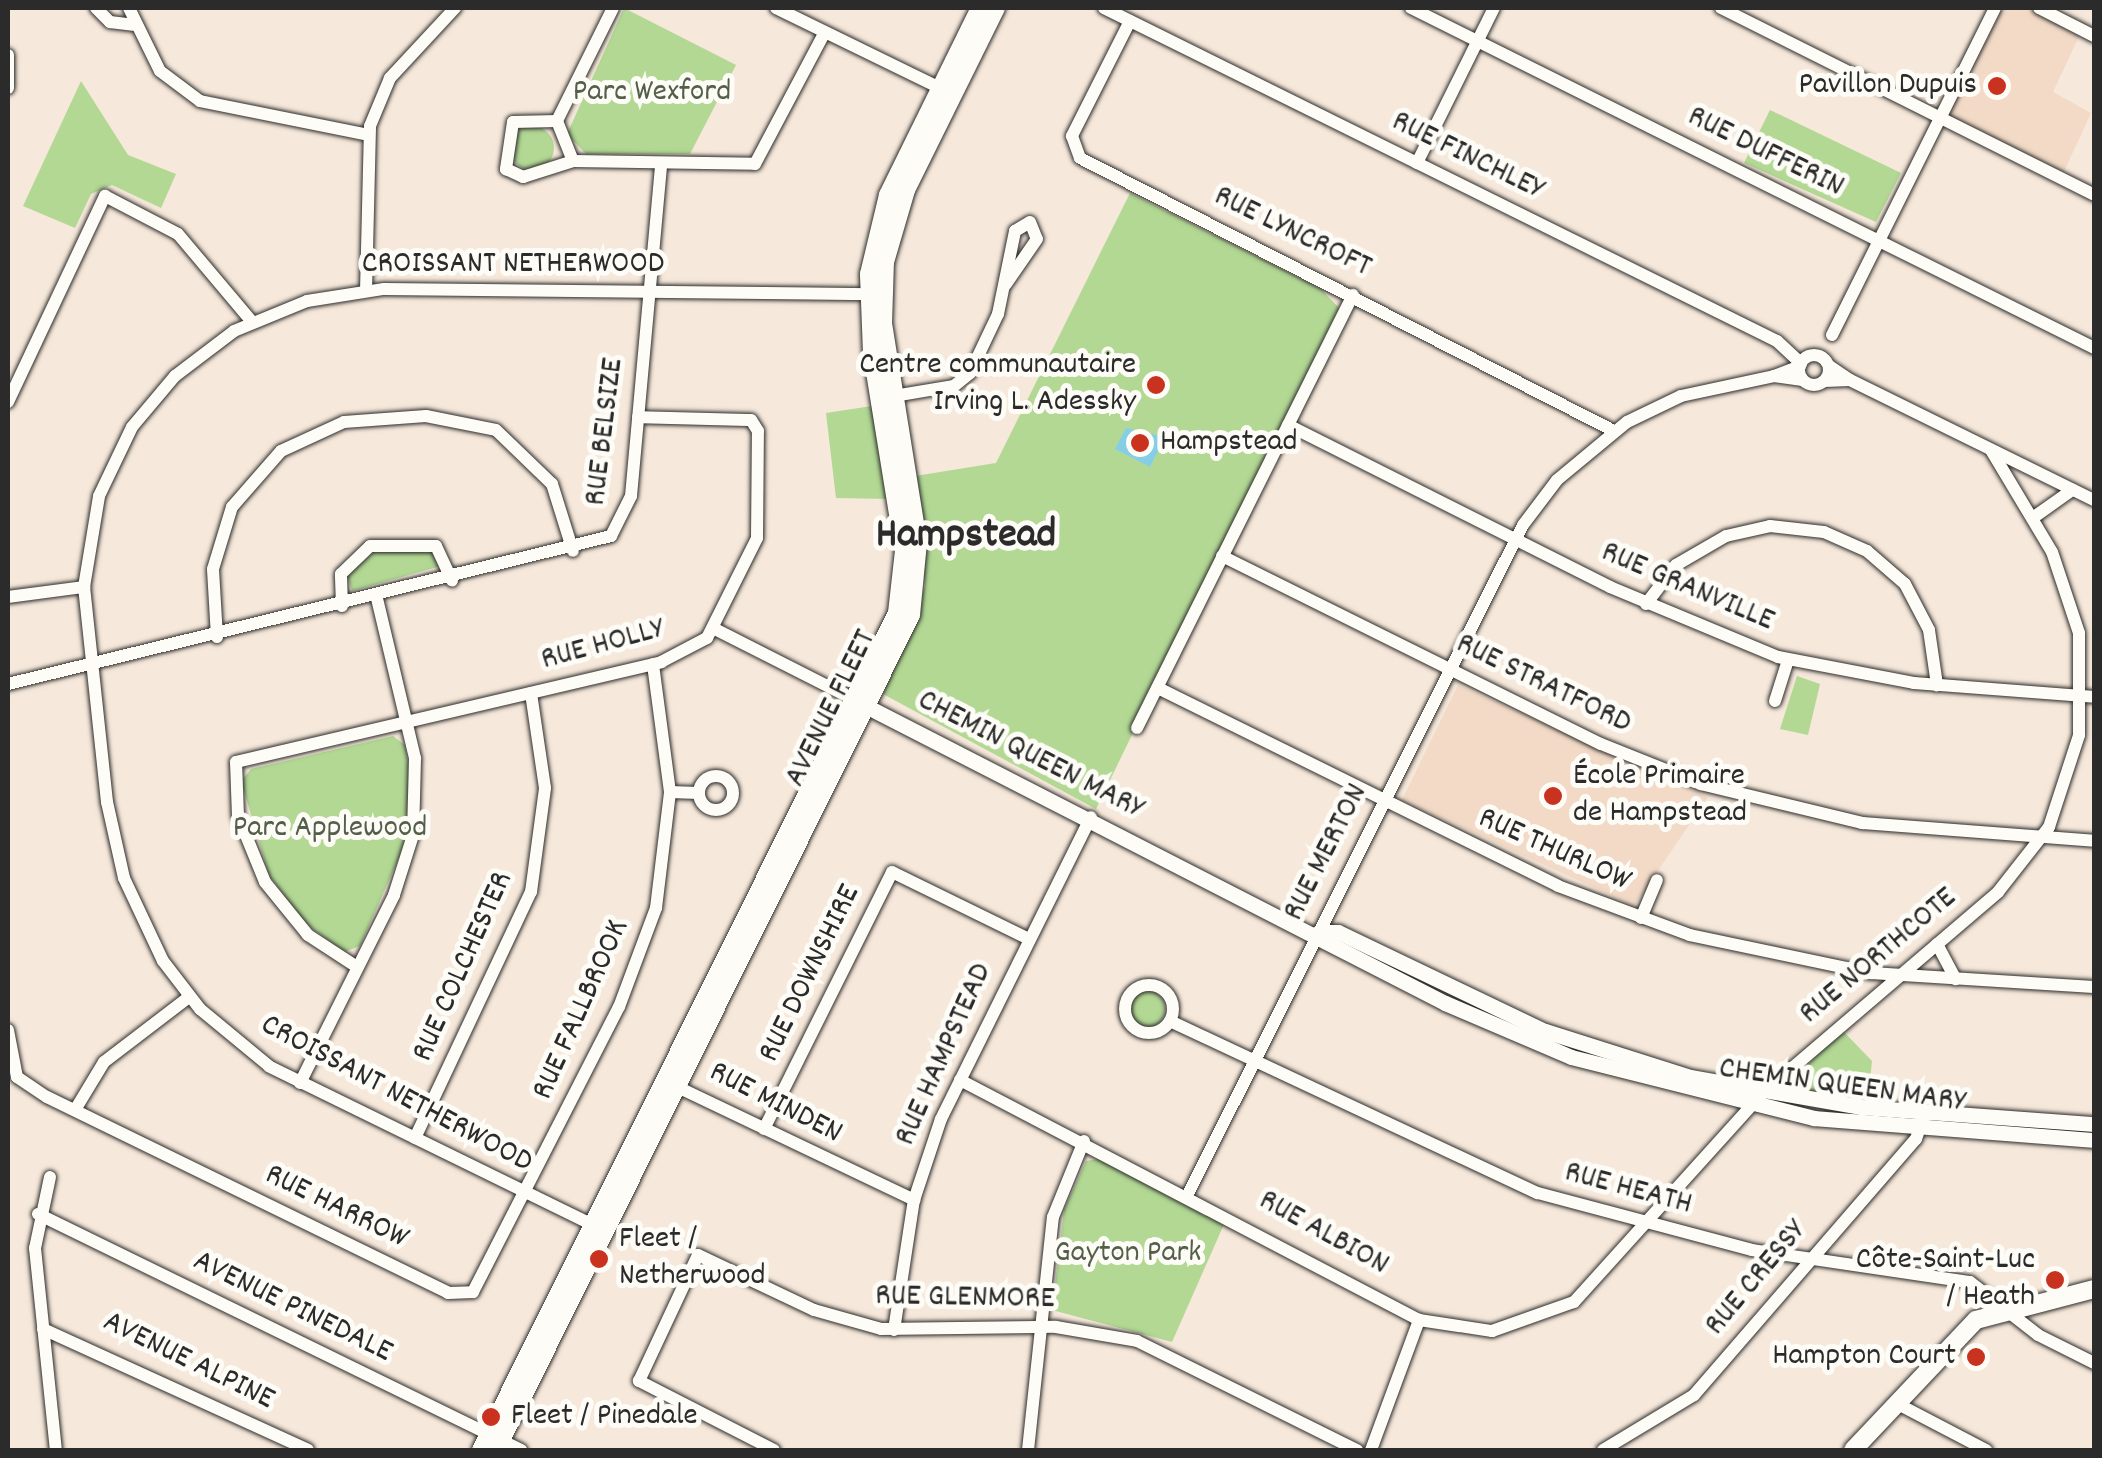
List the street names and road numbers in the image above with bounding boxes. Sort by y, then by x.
street label: RUE DUFFERIN [1681,99,1849,207]
street label: RUE FINCHLEY [1385,104,1549,210]
street label: RUE LYNCROFT [1207,178,1377,288]
street label: CROISSANT NETHERWOOD [362,246,664,284]
street label: RUE BELSIZE [578,356,634,508]
street label: RUE GRANVILLE [1595,534,1779,642]
street label: RUE HOLLY [537,611,669,681]
street label: AVENUE FLEET [778,624,886,794]
street label: RUE STRATFORD [1449,626,1637,744]
street label: CHEMIN QUEEN MARY [911,683,1149,829]
street label: RUE MERTON [1276,778,1378,928]
street label: RUE THURLOW [1472,800,1636,902]
street label: RUE COLCHESTER [405,866,523,1068]
street label: RUE DOWNSHIRE [752,879,870,1069]
street label: RUE NORTHCOTE [1793,880,1965,1034]
street label: RUE FALLBROOK [525,914,639,1106]
street label: RUE HAMPSTEAD [888,958,1002,1152]
street label: CROISSANT NETHERWOOD [253,1007,539,1183]
street label: CHEMIN QUEEN MARY [1716,1051,1968,1123]
street label: RUE MINDEN [702,1054,848,1154]
street label: RUE HEATH [1560,1155,1696,1225]
street label: RUE HARROW [258,1157,414,1259]
street label: RUE ALBION [1251,1183,1395,1285]
street label: RUE CRESSY [1698,1214,1816,1344]
street label: AVENUE PINEDALE [186,1243,398,1373]
street label: RUE GLENMORE [875,1278,1055,1320]
street label: AVENUE ALPINE [96,1304,280,1420]

